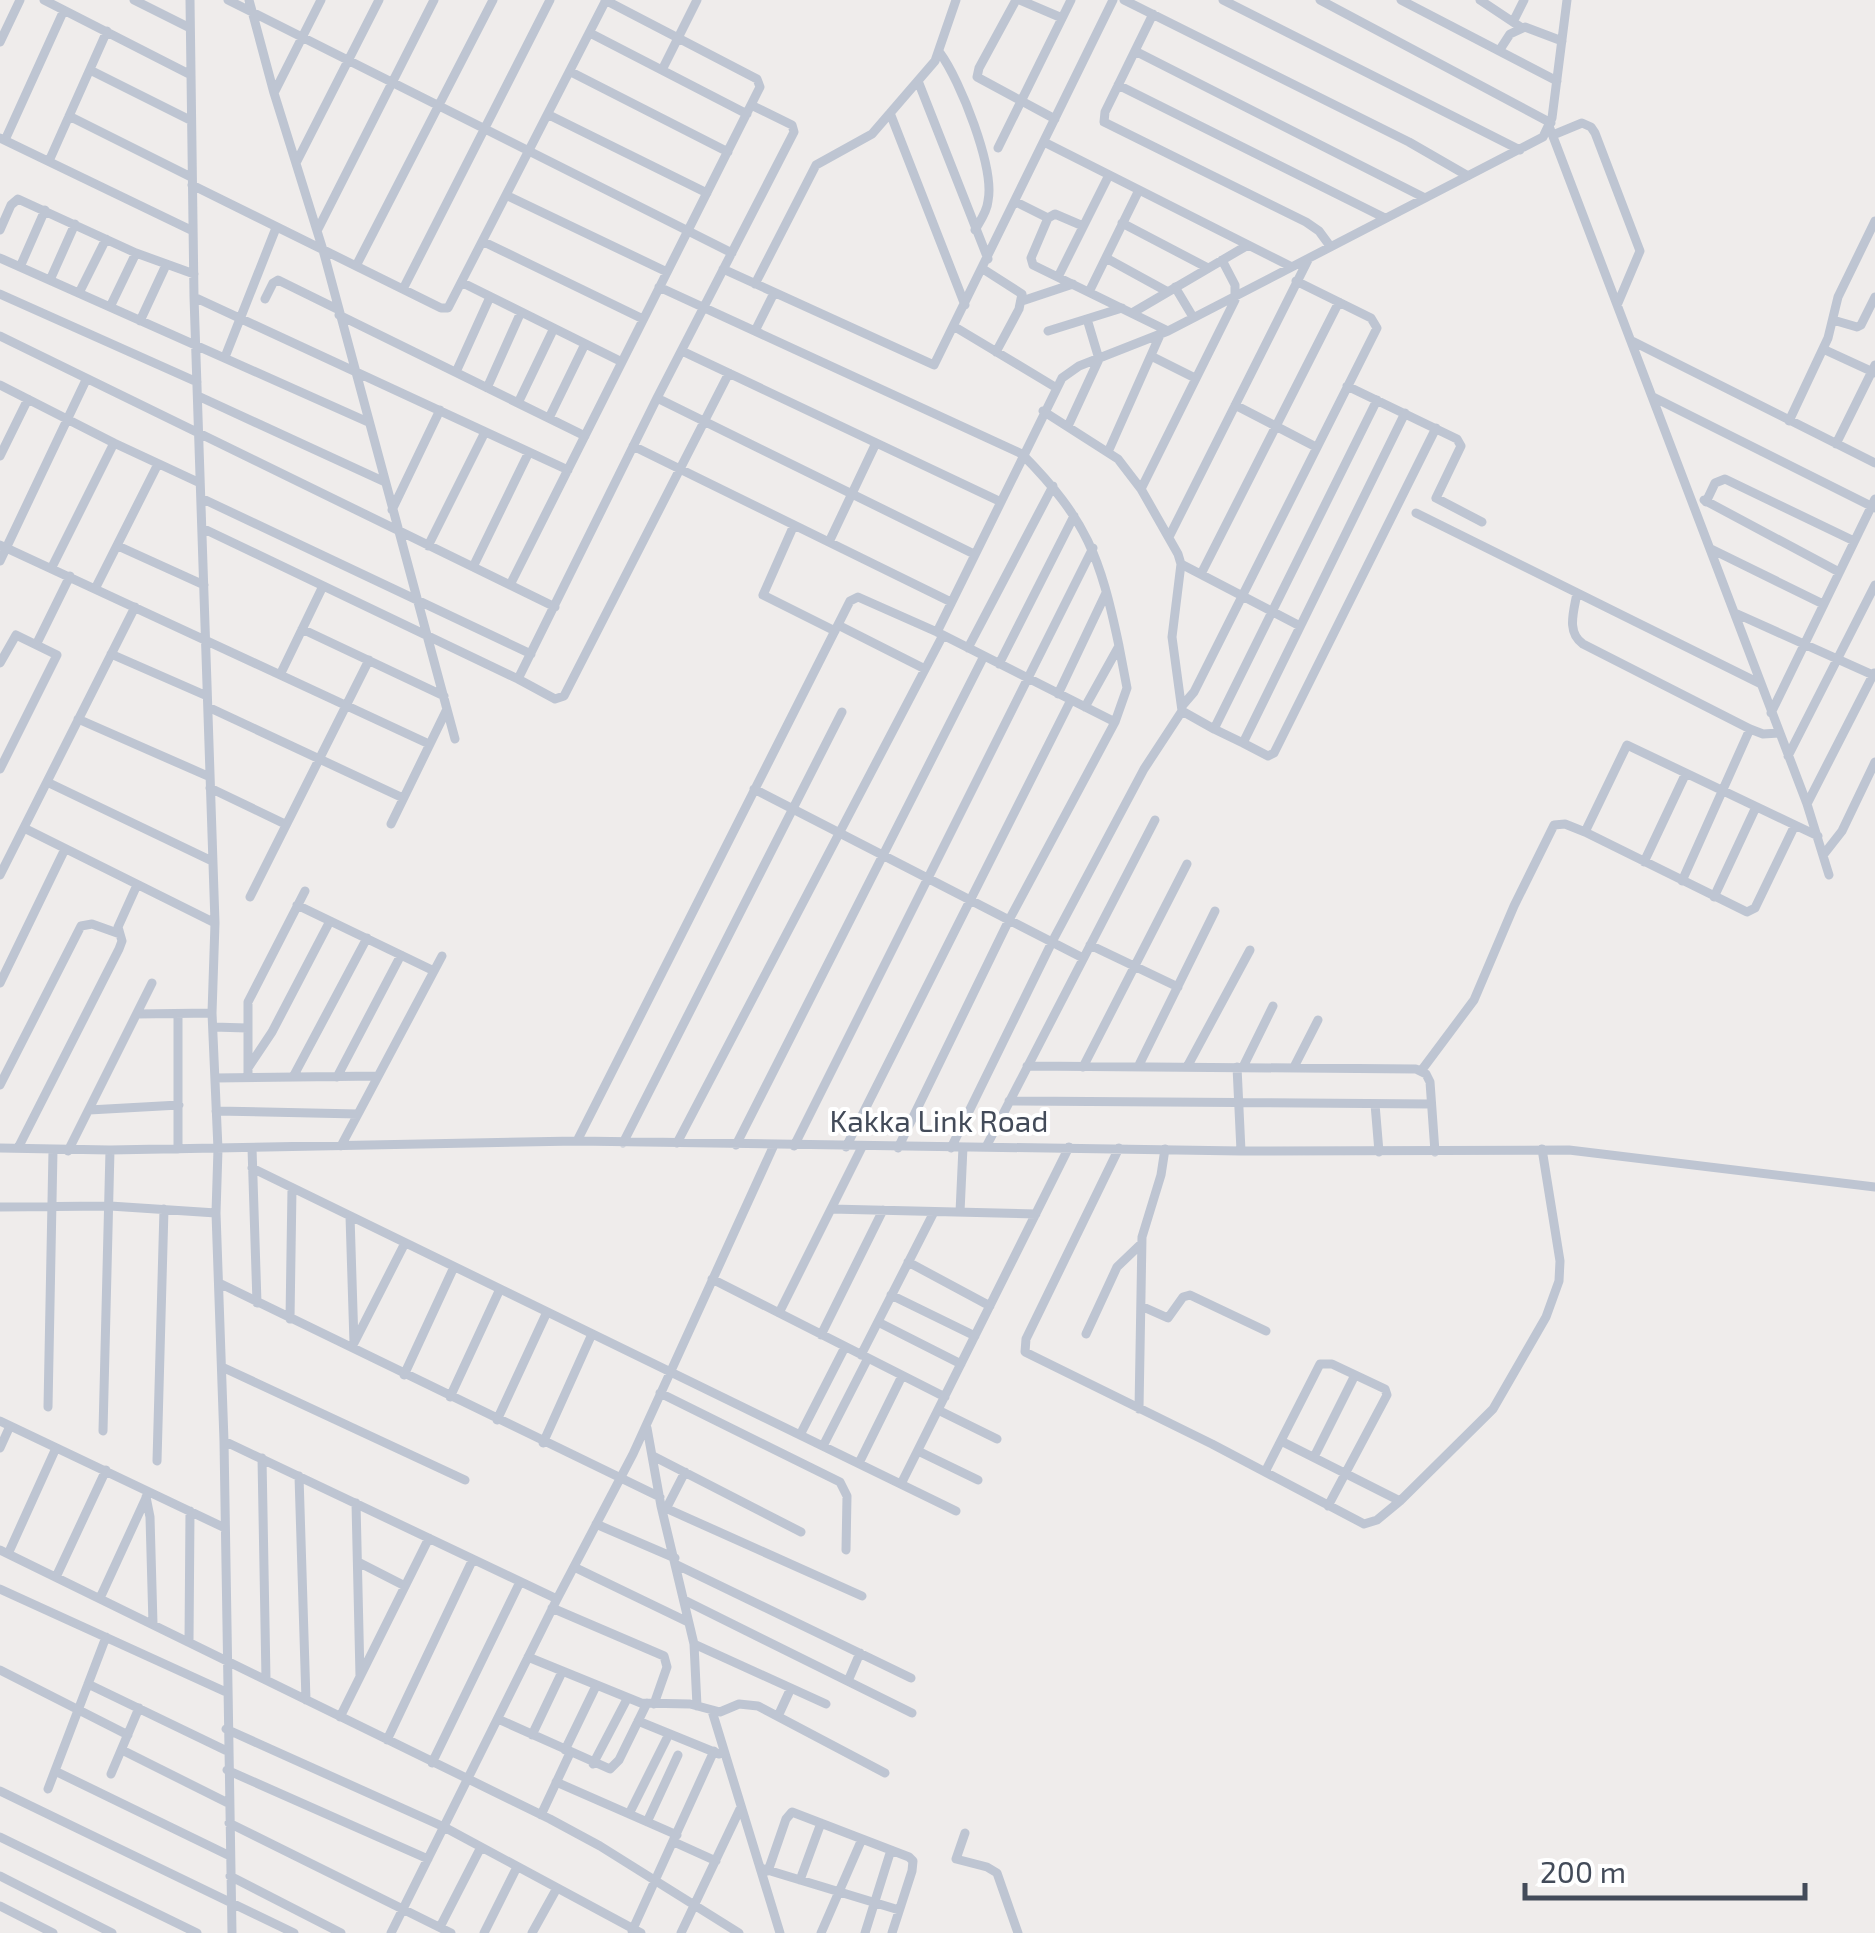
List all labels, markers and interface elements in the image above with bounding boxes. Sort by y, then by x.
street label: Kakka Link Road [830,1102,1048,1138]
scale bar [1525,1838,1805,1900]
text: 200 m [1540,1853,1626,1889]

